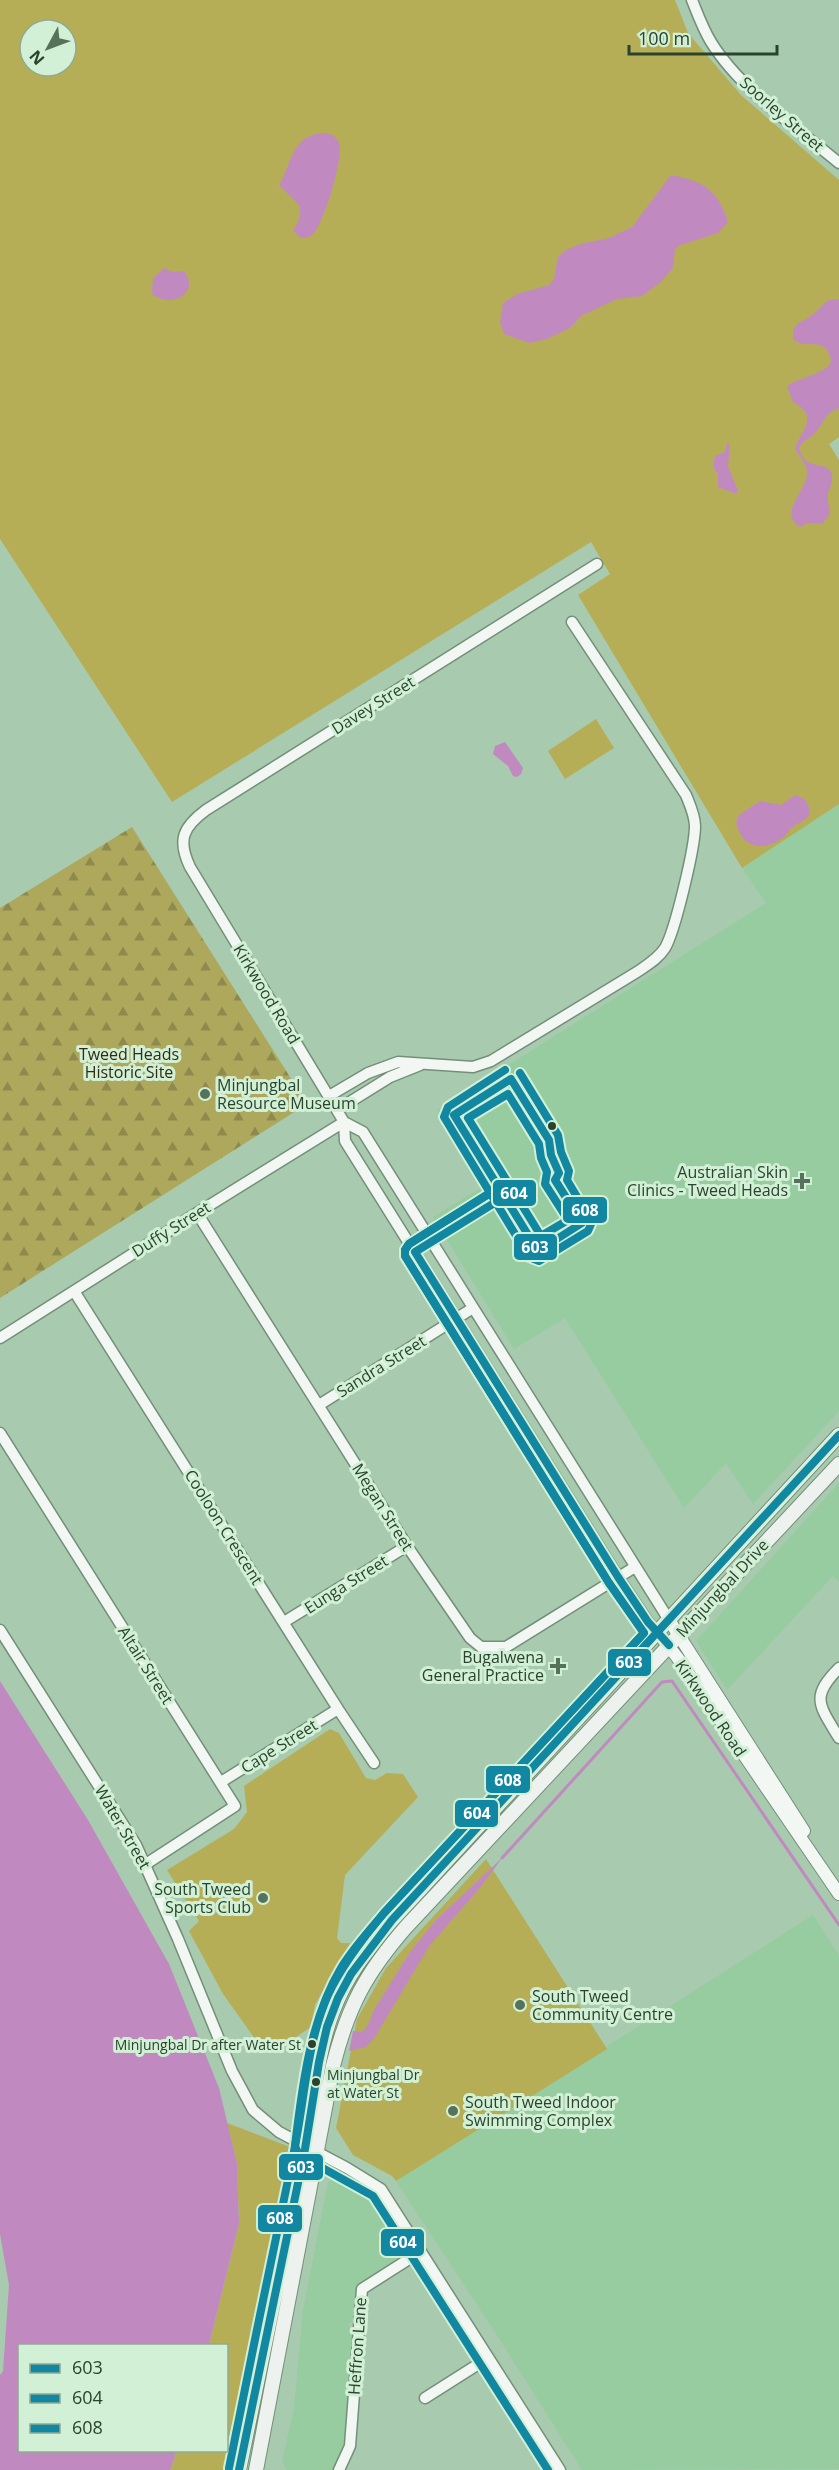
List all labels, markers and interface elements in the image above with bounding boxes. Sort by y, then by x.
north arrow [18,18,78,78]
scale bar [629,18,778,56]
text: 100 m [638,26,690,50]
text: N [24,46,49,70]
street label: Soorley Street [735,71,829,157]
street label: Davey Street [327,671,419,739]
street label: Kirkwood Road [229,940,305,1048]
park label: Tweed Heads Historic Site [79,1043,179,1083]
place label: Minjungbal Resource Museum [217,1074,356,1114]
marker: Minjungbal Resource Museum [198,1087,212,1101]
unlabelled marker [546,1120,558,1132]
place label: Australian Skin Clinics - Tweed Heads [627,1161,788,1201]
marker: Australian Skin Clinics - Tweed Heads [793,1172,811,1190]
line badge: 604 [492,1179,537,1207]
text: 604 [500,1182,528,1204]
street label: Duffy Street [127,1196,215,1262]
line badge: 608 [562,1196,608,1224]
text: 608 [571,1199,599,1221]
line badge: 603 [513,1233,558,1261]
text: 603 [521,1236,549,1258]
street label: Sandra Street [332,1330,430,1402]
street label: Megan Street [347,1459,419,1555]
street label: Cooloon Crescent [180,1465,268,1589]
street label: Minjungbal Drive [671,1534,773,1642]
street label: Eunga Street [300,1549,392,1618]
street label: Altair Street [113,1622,179,1708]
place label: Bugalwena General Practice [422,1646,544,1686]
line badge: 603 [607,1648,652,1677]
text: 603 [615,1651,643,1673]
street label: Kirkwood Road [670,1655,752,1761]
marker: Bugalwena General Practice [549,1657,567,1675]
street label: Cape Street [236,1714,322,1778]
line badge: 608 [485,1765,531,1794]
text: 608 [494,1769,522,1791]
street label: Water Street [90,1781,156,1873]
line badge: 604 [454,1799,499,1828]
text: 604 [463,1802,491,1824]
place label: South Tweed Sports Club [154,1878,251,1918]
marker: South Tweed Sports Club [256,1891,270,1905]
place label: South Tweed Community Centre [532,1985,673,2025]
marker: South Tweed Community Centre [513,1998,527,2012]
place label: Minjungbal Dr after Water St [115,2035,301,2054]
marker: Minjungbal Dr after Water St [306,2038,318,2050]
place label: Minjungbal Dr at Water St [327,2065,420,2102]
marker: Minjungbal Dr at Water St [310,2076,322,2088]
place label: South Tweed Indoor Swimming Complex [465,2091,616,2131]
marker: South Tweed Indoor Swimming Complex [446,2104,460,2118]
line badge: 603 [278,2153,324,2181]
text: 603 [287,2156,315,2178]
line badge: 608 [257,2204,303,2233]
text: 608 [266,2207,294,2229]
line badge: 604 [380,2228,425,2257]
text: 604 [389,2231,417,2253]
street label: Heffron Lane [343,2296,371,2396]
legend [18,2344,228,2452]
text: 603 [72,2355,103,2379]
text: 604 [72,2385,103,2409]
text: 608 [72,2415,103,2439]

